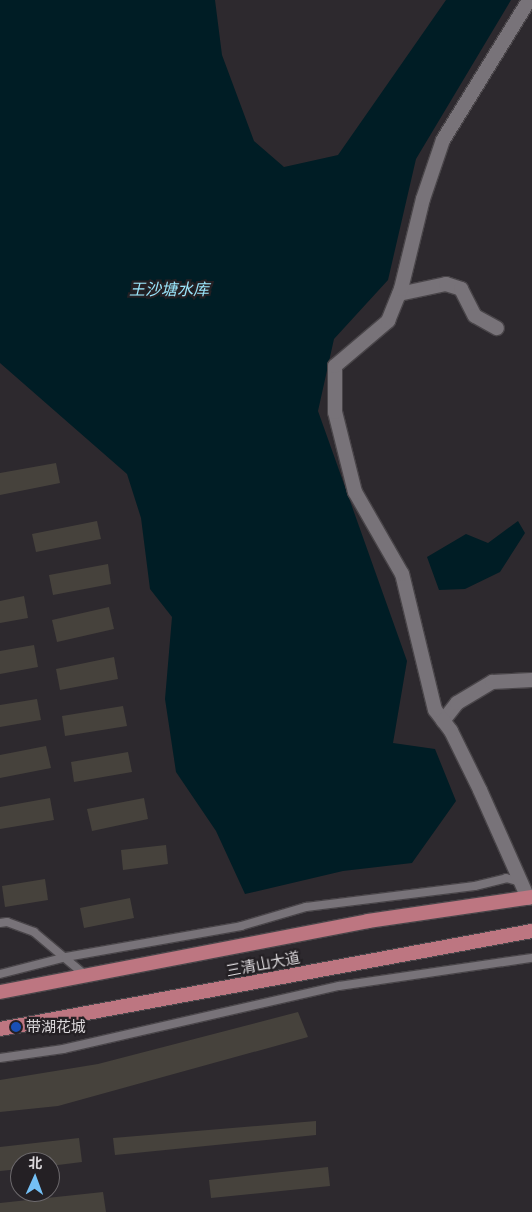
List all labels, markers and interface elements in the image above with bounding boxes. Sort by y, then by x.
water label: 王沙塘水库 [129,279,209,299]
street label: 三清山大道 [224,948,302,980]
place label: 带湖花城 [26,1018,86,1036]
marker: 带湖花城 [10,1021,22,1033]
north arrow [10,1152,60,1202]
text: 北 [28,1154,43,1172]

